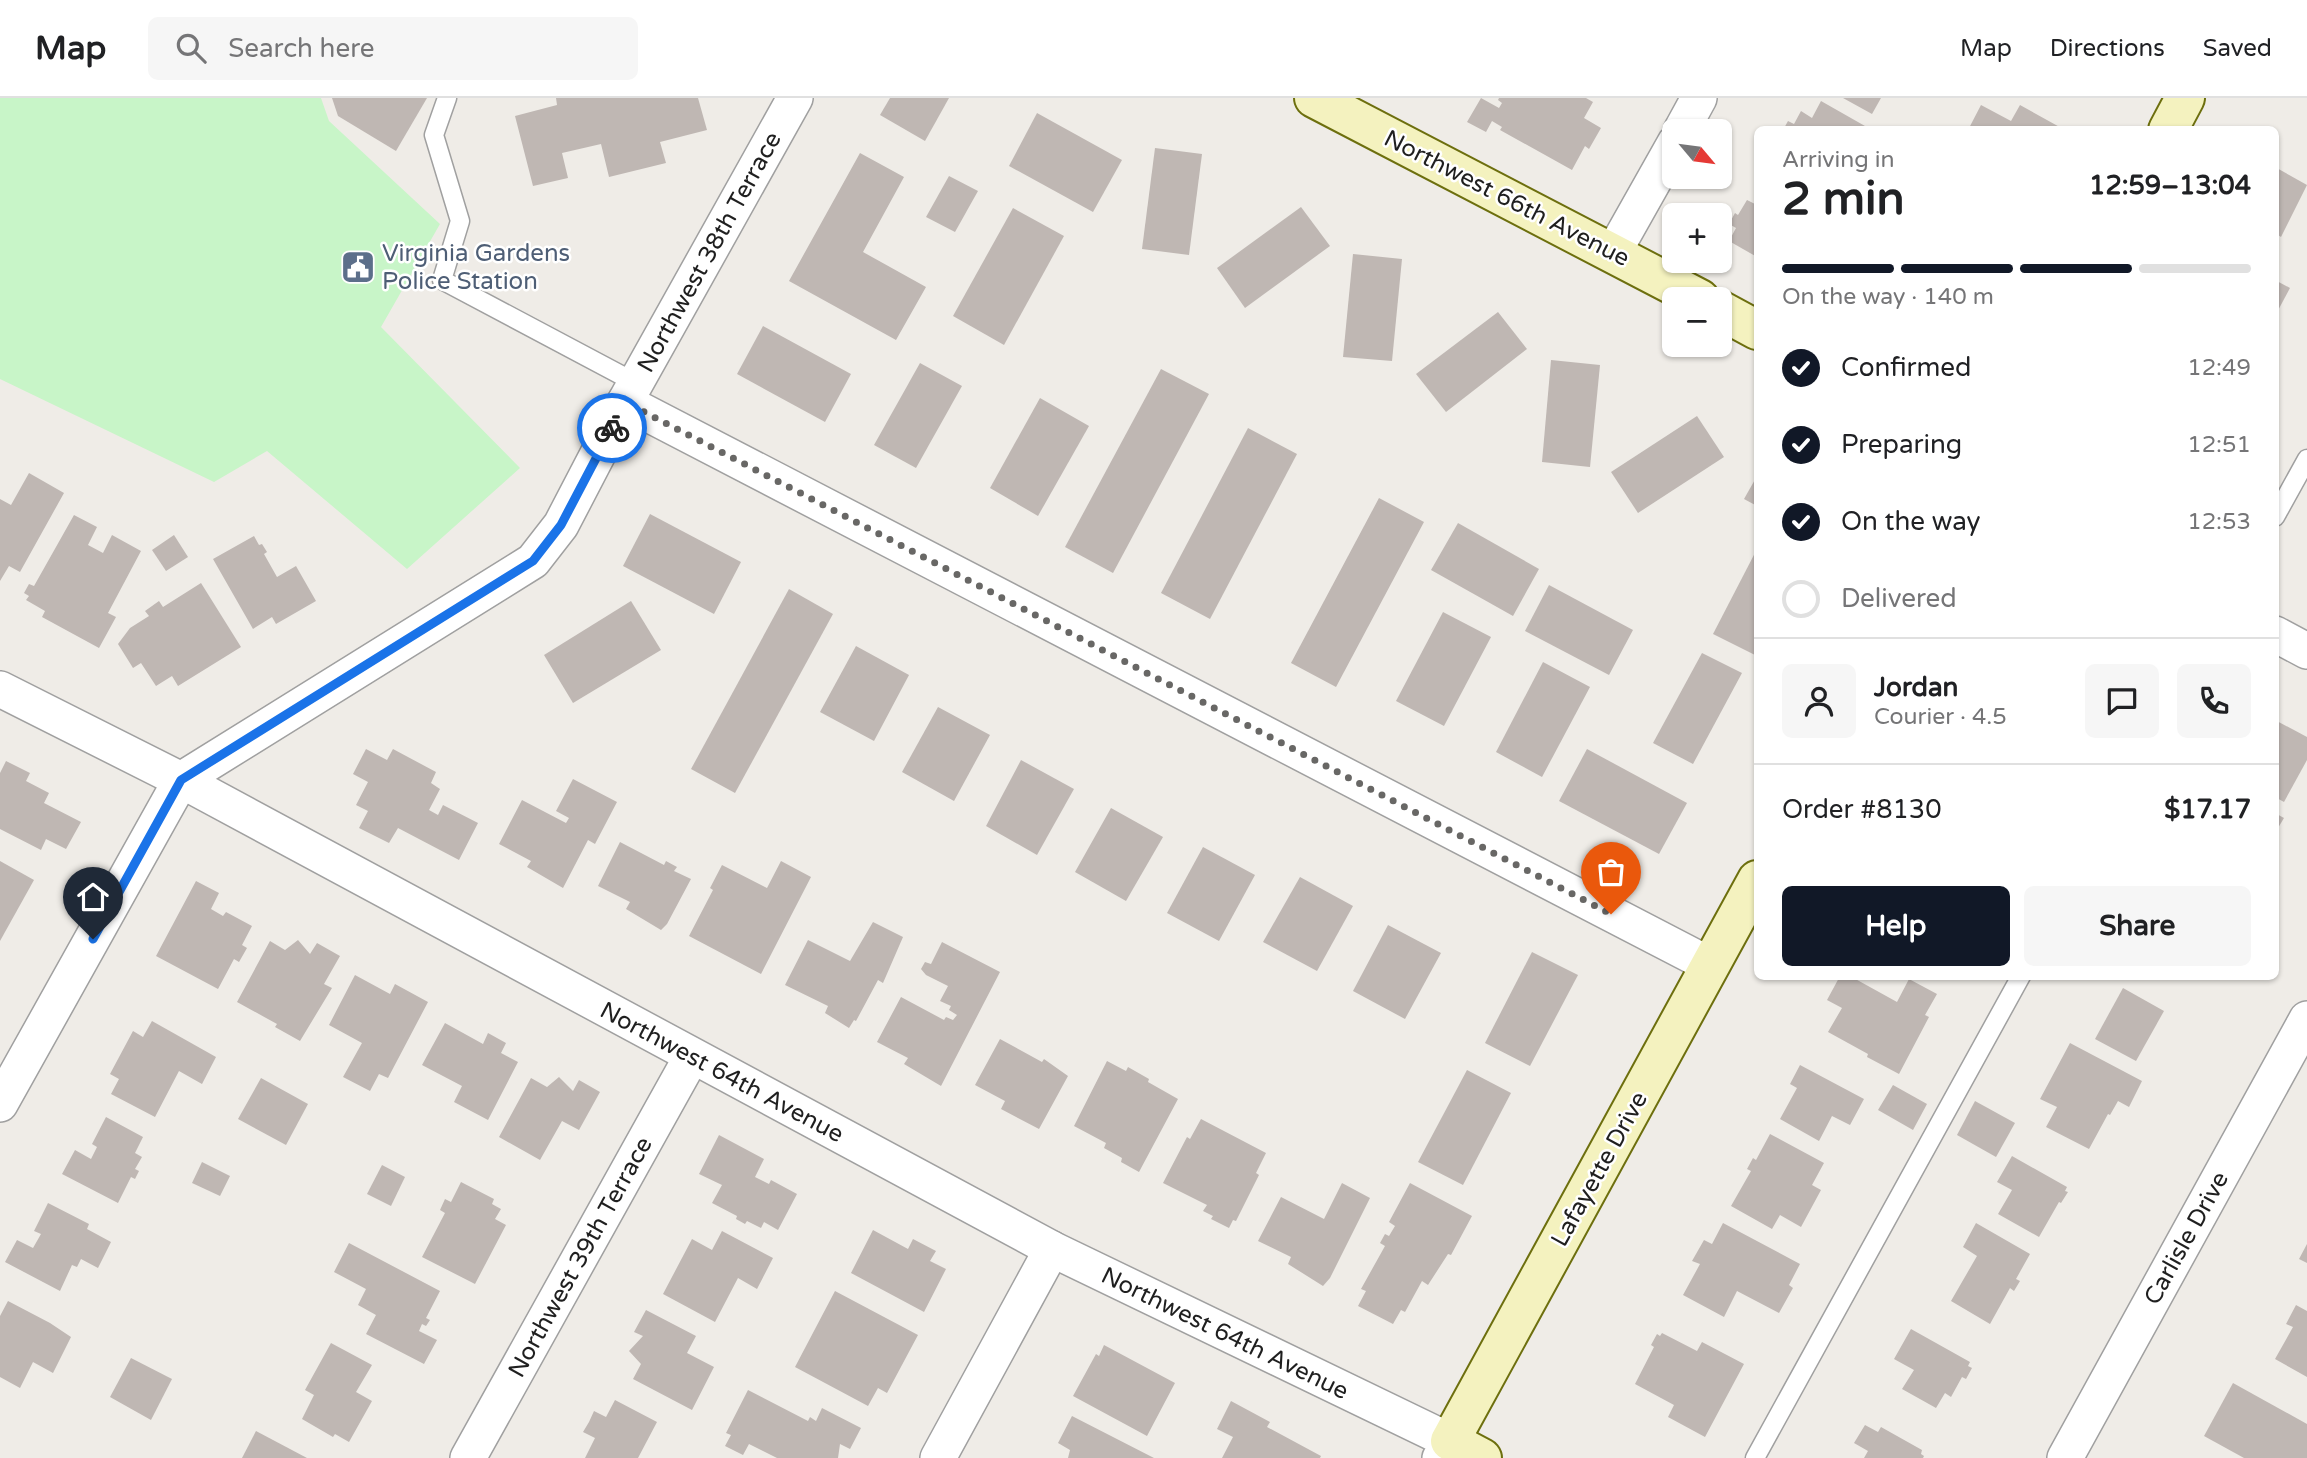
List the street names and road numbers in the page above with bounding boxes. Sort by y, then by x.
street label: Northwest 66th Avenue [1379,124,1634,273]
street label: Northwest 38th Terrace [631,127,788,378]
street label: Northwest 64th Avenue [595,996,848,1149]
street label: Lafayette Drive [1545,1087,1654,1252]
street label: Northwest 39th Terrace [502,1132,659,1383]
street label: Carlisle Drive [2138,1167,2235,1310]
street label: Northwest 64th Avenue [1096,1261,1353,1406]

